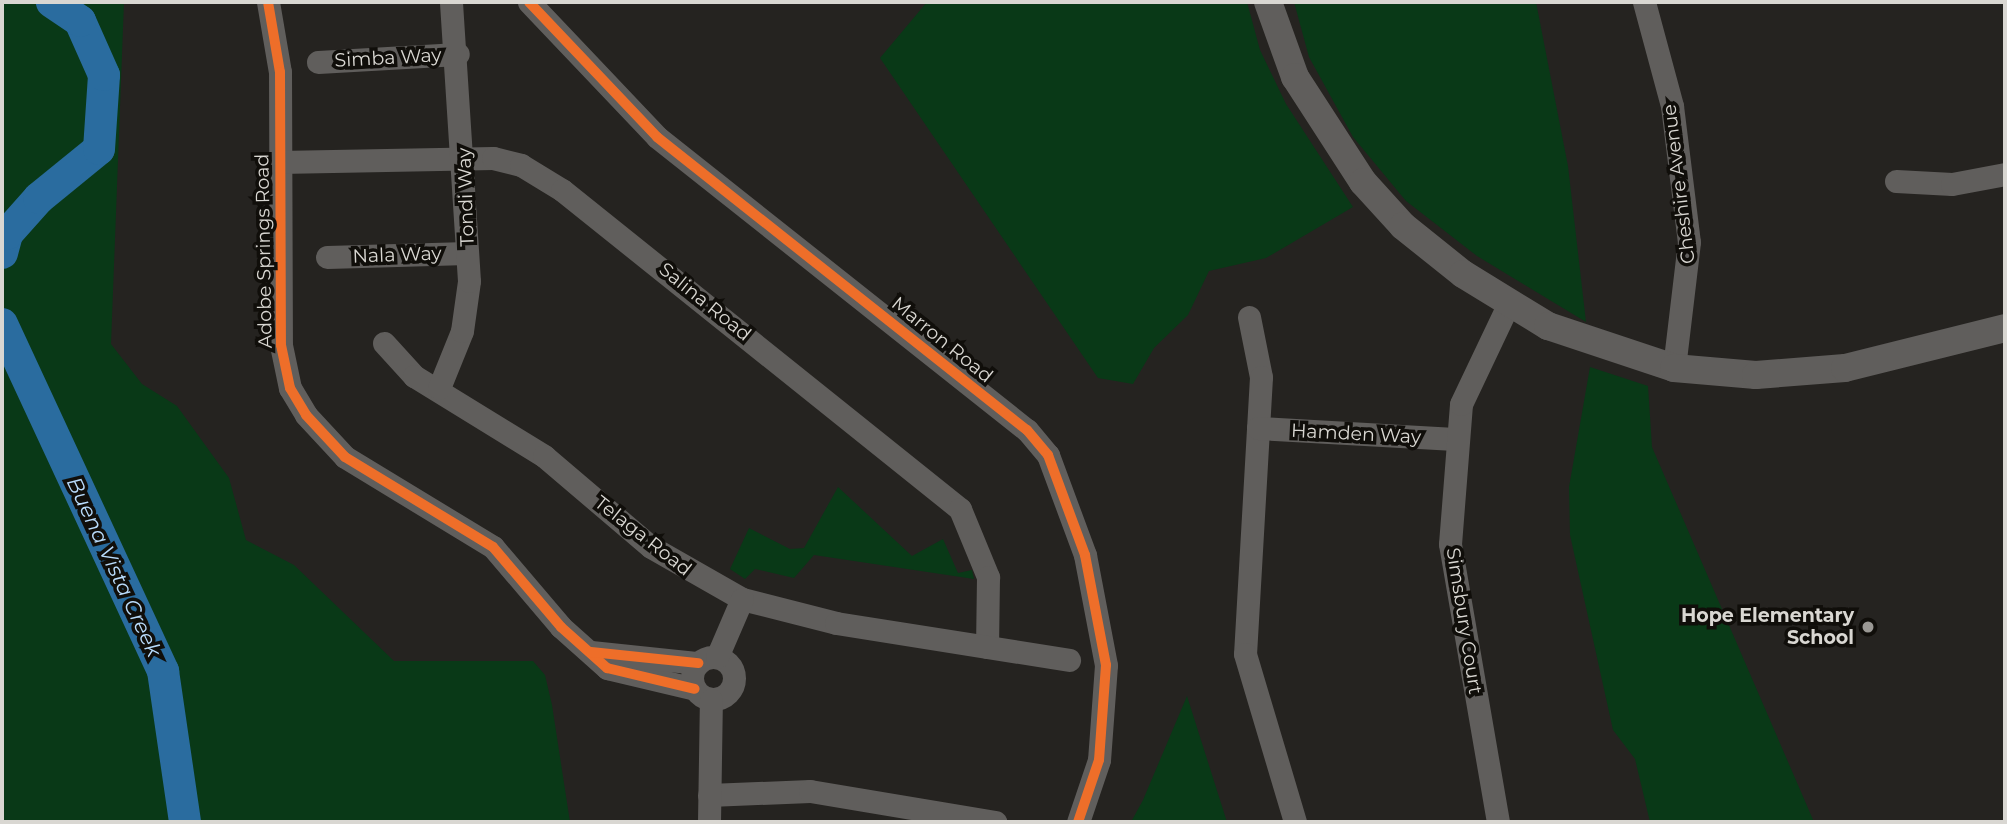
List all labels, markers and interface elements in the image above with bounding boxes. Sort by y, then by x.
street label: Simba Way [334,44,442,72]
street label: Cheshire Avenue [1658,103,1700,265]
street label: Tondi Way [453,147,479,247]
street label: Adobe Springs Road [251,154,277,348]
street label: Nala Way [352,242,442,268]
street label: Salina Road [654,258,756,346]
street label: Marron Road [887,292,997,388]
street label: Hamden Way [1290,419,1422,449]
water label: Buena Vista Creek [61,473,167,661]
street label: Telaga Road [590,491,696,581]
street label: Simsbury Court [1441,546,1487,696]
place label: Hope Elementary School [1681,605,1854,649]
marker: Hope Elementary School [1860,619,1876,635]

